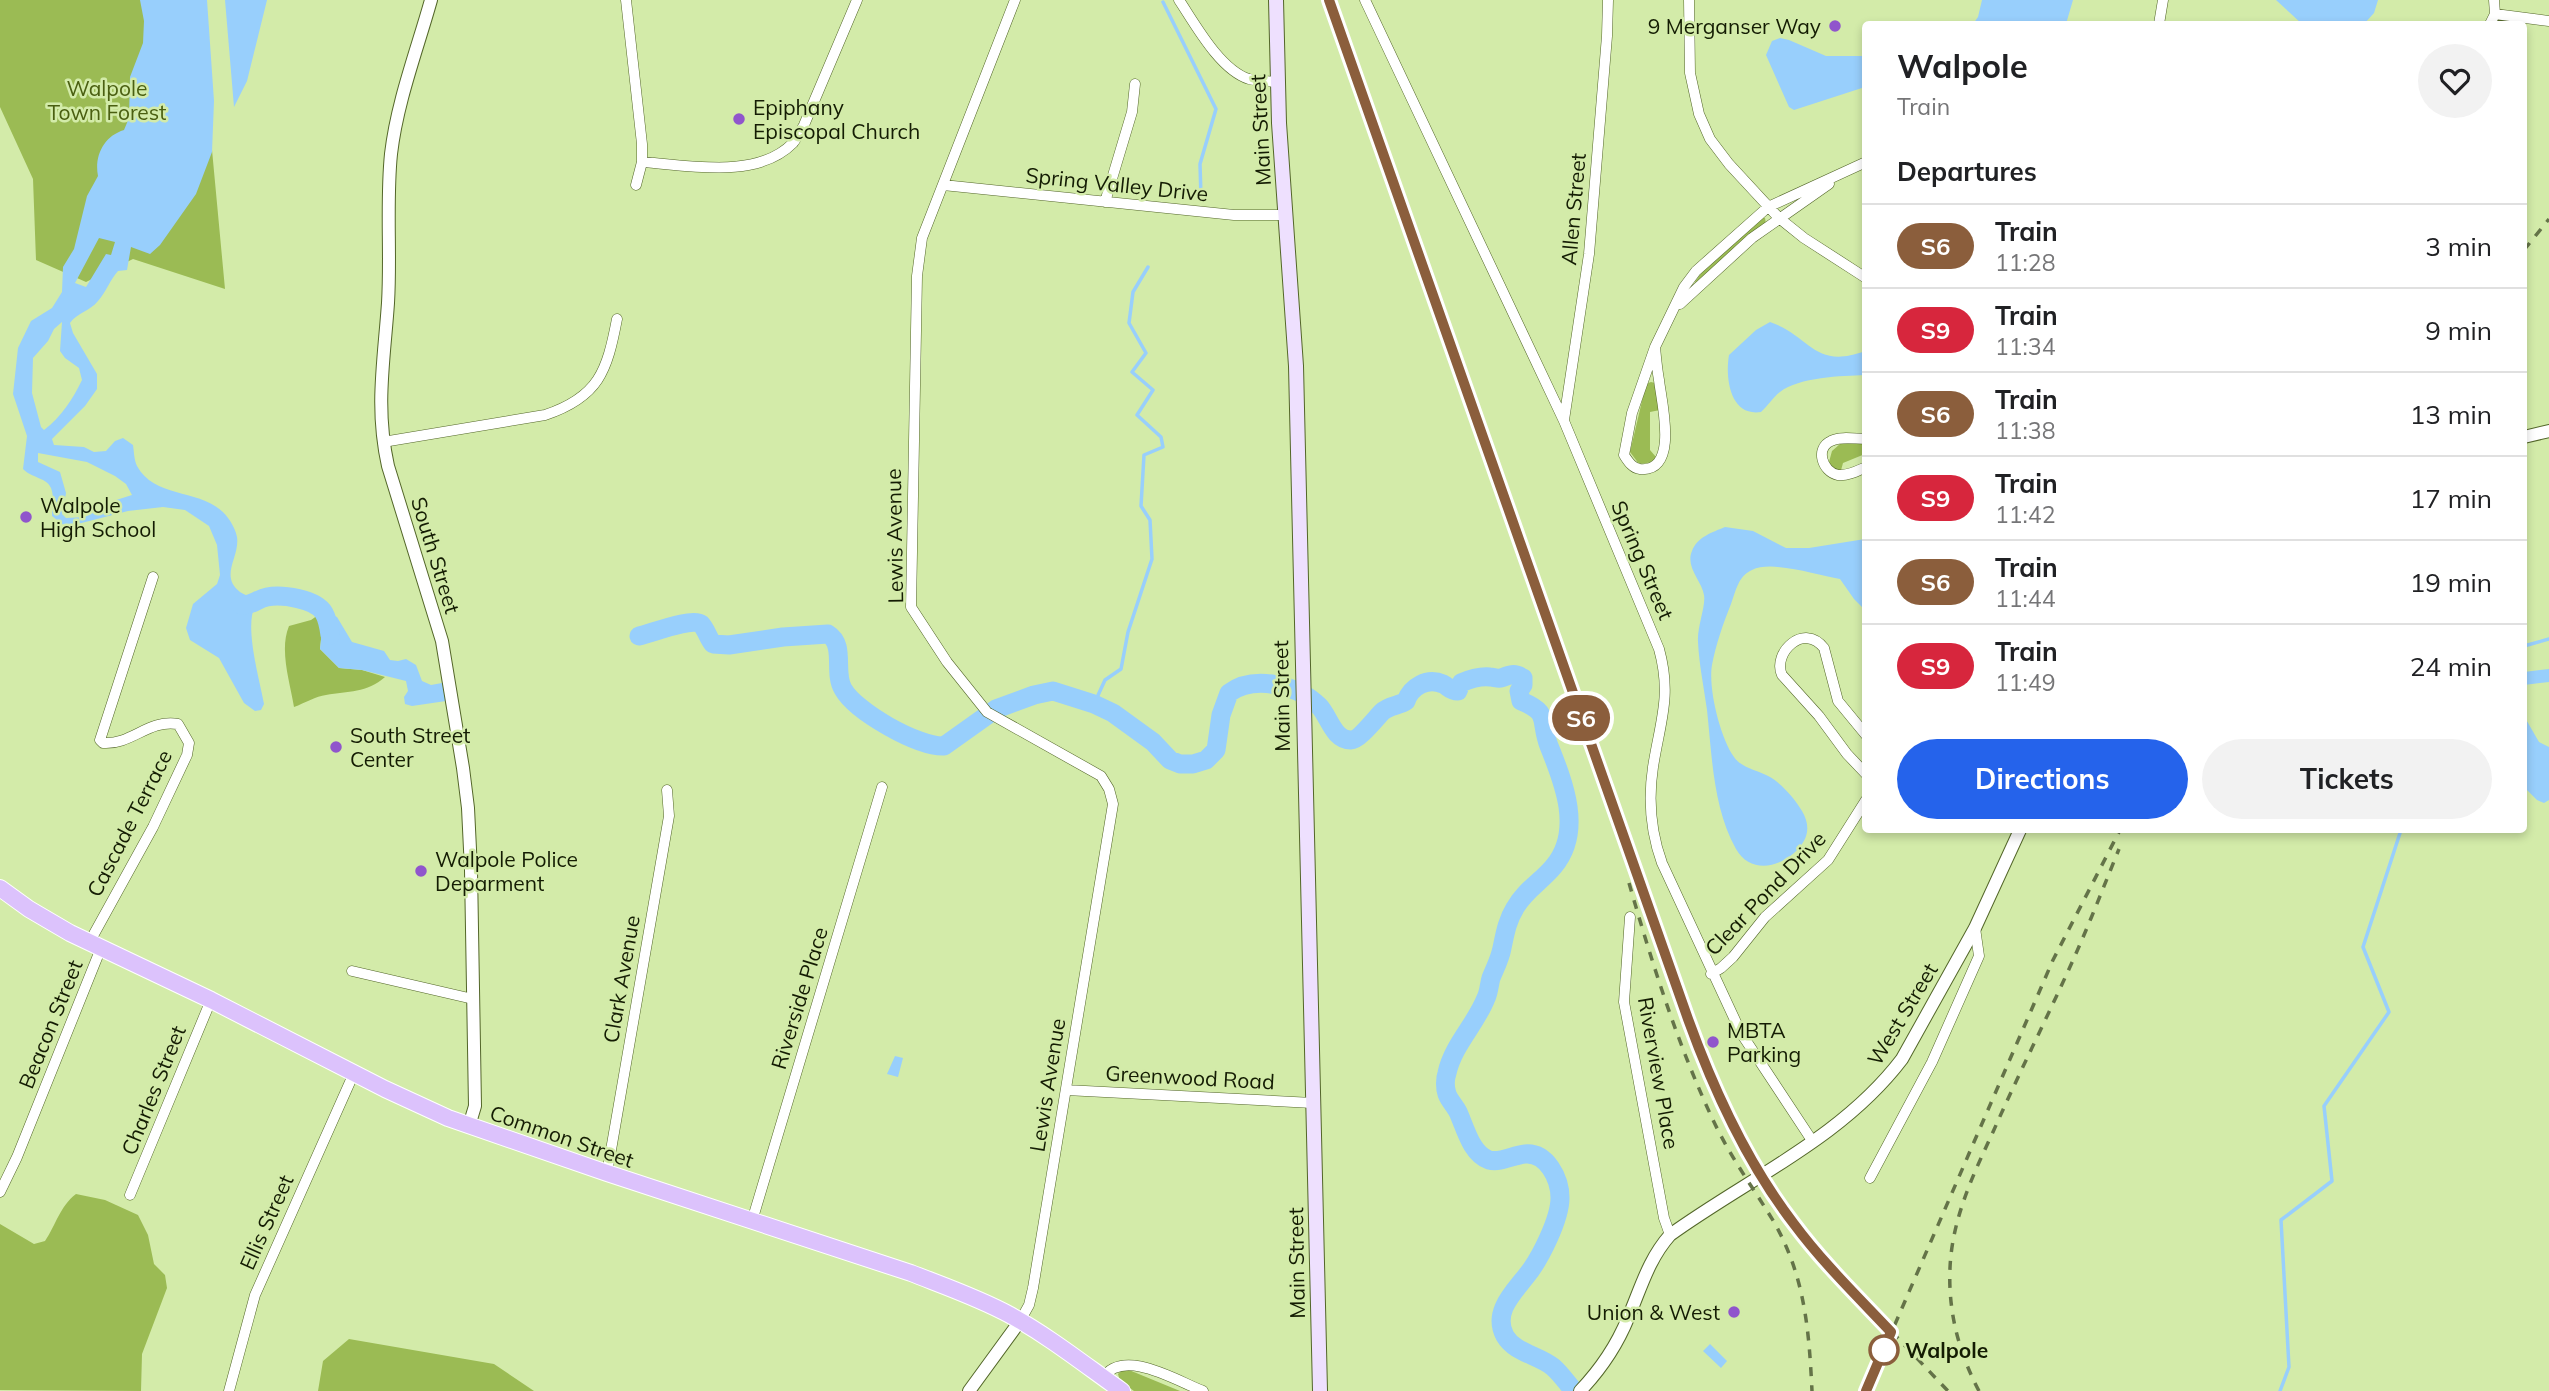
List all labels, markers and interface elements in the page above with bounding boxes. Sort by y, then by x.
place label: 9 Merganser Way [1648,13,1821,39]
marker: 9 Merganser Way [1827,18,1843,34]
button: heart [2418,44,2492,118]
text: Walpole [1897,45,2028,86]
street label: Main Street [1244,74,1276,186]
park label: Walpole Town Forest [48,75,166,125]
text: Train [1897,92,1950,121]
place label: Epiphany Episcopal Church [753,94,920,144]
marker: Epiphany Episcopal Church [731,111,747,127]
street label: Allen Street [1555,152,1591,266]
text: Departures [1897,155,2037,188]
street label: Spring Valley Drive [1024,161,1210,207]
text: Train [1995,215,2058,248]
text: 3 min [2425,230,2492,263]
text: S6 [1921,231,1950,261]
text: 11:28 [1995,248,2055,277]
text: Train [1995,299,2058,332]
text: 9 min [2425,314,2492,347]
text: S9 [1921,315,1950,345]
text: 11:34 [1995,332,2055,361]
text: Train [1995,383,2058,416]
text: 13 min [2410,398,2492,431]
text: S6 [1921,399,1950,429]
text: 11:38 [1995,416,2055,445]
text: Train [1995,467,2058,500]
street label: Lewis Avenue [880,468,908,604]
text: 17 min [2410,482,2492,515]
text: S9 [1921,483,1950,513]
place label: Walpole High School [40,492,156,542]
street label: South Street [406,494,466,616]
street label: Spring Street [1606,497,1680,623]
text: 11:42 [1995,500,2055,529]
marker: Walpole High School [18,509,34,525]
text: Train [1995,551,2058,584]
text: 19 min [2410,566,2492,599]
text: S6 [1921,567,1950,597]
text: 11:44 [1995,584,2055,613]
text: Train [1995,635,2058,668]
street label: Main Street [1267,640,1295,752]
text: 24 min [2410,650,2492,683]
text: S9 [1921,651,1950,681]
text: 11:49 [1995,668,2055,697]
line badge: S6 [1550,695,1612,741]
text: S6 [1566,703,1596,733]
place label: South Street Center [350,722,470,772]
marker: South Street Center [328,739,344,755]
button: Directions [1897,739,2188,819]
button: Tickets [2202,739,2492,819]
street label: Cascade Terrace [81,745,177,901]
street label: Clear Pond Drive [1699,825,1831,961]
place label: Walpole Police Deparment [435,846,578,896]
marker: Walpole Police Deparment [413,863,429,879]
street label: Clark Avenue [597,913,645,1045]
street label: Riverside Place [765,924,833,1072]
street label: Beacon Street [12,956,88,1092]
street label: West Street [1861,958,1943,1070]
street label: Riverview Place [1633,995,1685,1151]
street label: Lewis Avenue [1024,1016,1070,1154]
place label: MBTA Parking [1727,1017,1801,1067]
street label: Charles Street [115,1021,191,1159]
marker: MBTA Parking [1705,1034,1721,1050]
street label: Greenwood Road [1105,1060,1275,1094]
street label: Common Street [487,1099,637,1173]
street label: Ellis Street [234,1170,298,1274]
street label: Main Street [1282,1207,1310,1319]
place label: Union & West [1587,1299,1720,1325]
marker: Union & West [1726,1304,1742,1320]
marker: Walpole [1869,1335,1899,1365]
place label: Walpole [1905,1337,1988,1363]

